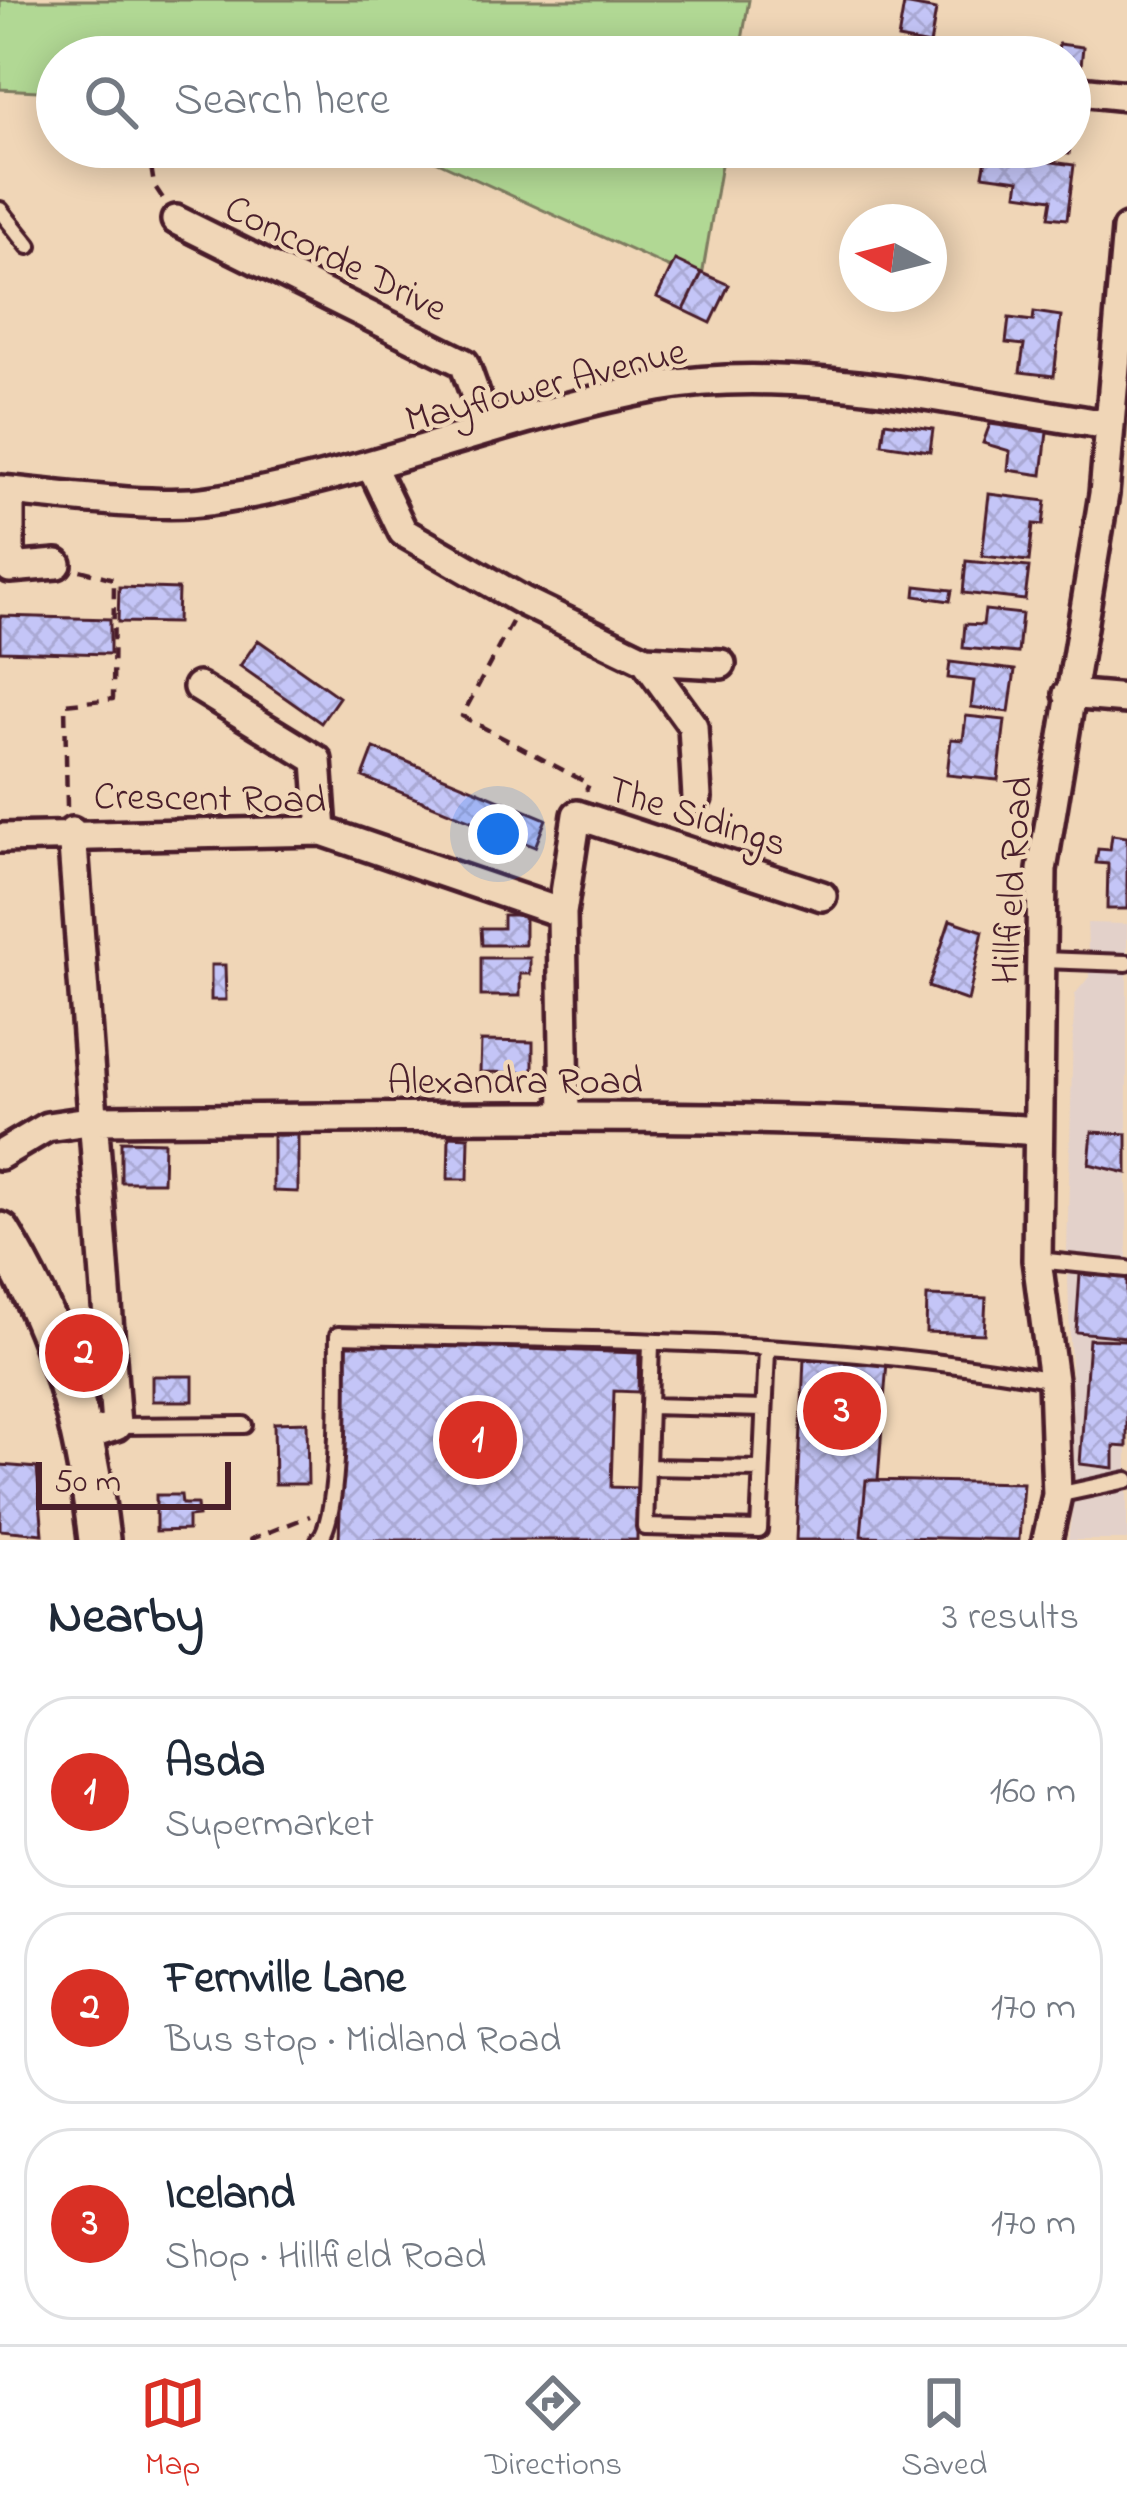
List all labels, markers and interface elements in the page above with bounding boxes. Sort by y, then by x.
search box [36,36,1091,168]
icon: search [78,69,144,135]
text: Search here [174,69,390,135]
street label: Concorde Drive [214,182,456,339]
north arrow [839,204,947,312]
street label: Mayflower Avenue [400,325,693,450]
street label: The Sidings [599,762,794,874]
street label: Crescent Road [93,770,327,831]
street label: Hillfield Road [979,774,1050,986]
your location [468,804,528,864]
street label: Alexandra Road [387,1055,643,1112]
pin: 2 [45,1308,123,1398]
pin: 3 [803,1366,881,1456]
pin: 1 [439,1395,517,1485]
scale bar [36,1456,231,1509]
text: 50 m [54,1459,121,1507]
text: Nearby [48,1581,204,1656]
text: 3 results [942,1590,1079,1647]
text: Asda [165,1731,265,1797]
text: 1 [84,1764,96,1821]
text: 160 m [990,1764,1076,1821]
text: Supermarket [165,1797,374,1854]
text: Fernville Lane [165,1947,406,2013]
text: 2 [80,1980,100,2037]
text: 170 m [991,1980,1076,2037]
text: Bus stop · Midland Road [165,2013,561,2070]
text: Iceland [165,2163,295,2229]
text: 3 [82,2196,98,2253]
text: 170 m [991,2196,1076,2253]
text: Shop · Hillfield Road [165,2229,486,2286]
tab: Map [140,2370,206,2490]
tab: Directions [485,2370,622,2490]
tab: Saved [901,2370,987,2490]

